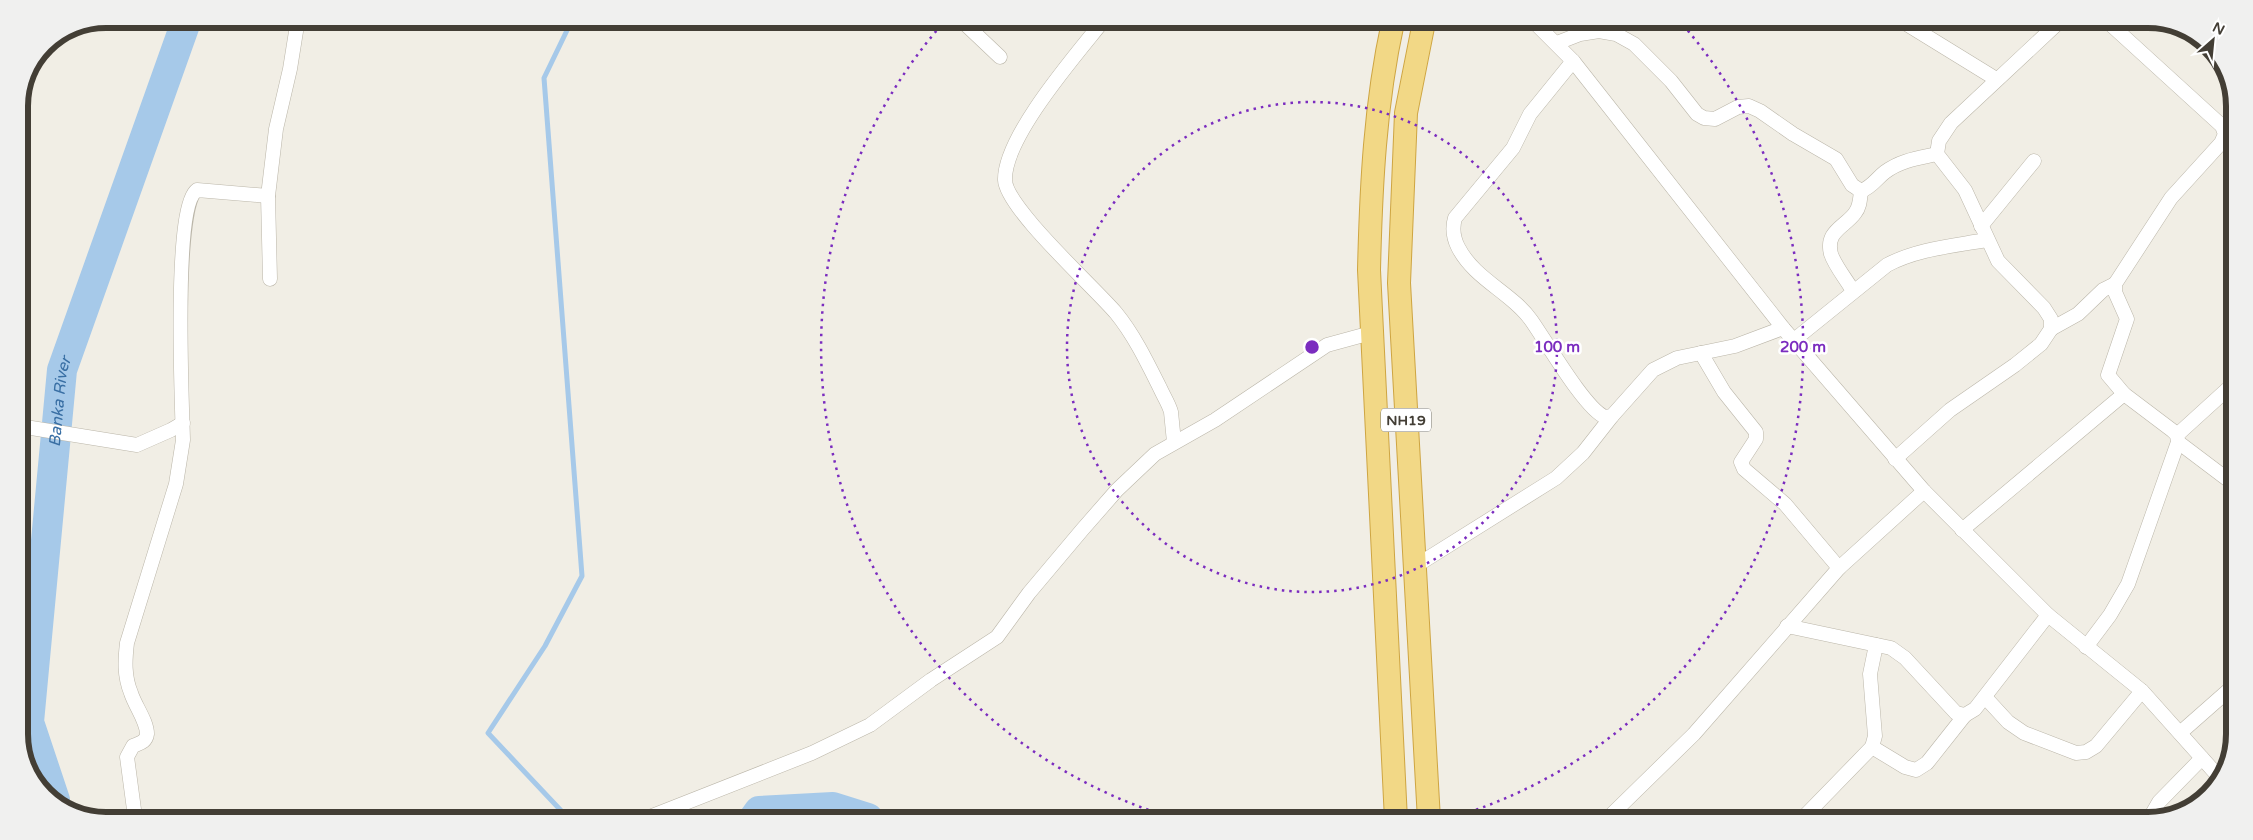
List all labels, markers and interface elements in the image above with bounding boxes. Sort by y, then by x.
north arrow [2188,15,2238,65]
text: N [2210,19,2228,39]
centre of rings [1303,338,1321,356]
text: 100 m [1534,338,1580,356]
text: 200 m [1780,338,1826,356]
water label: Banka River [45,352,77,448]
road number: NH19 [1381,408,1431,432]

